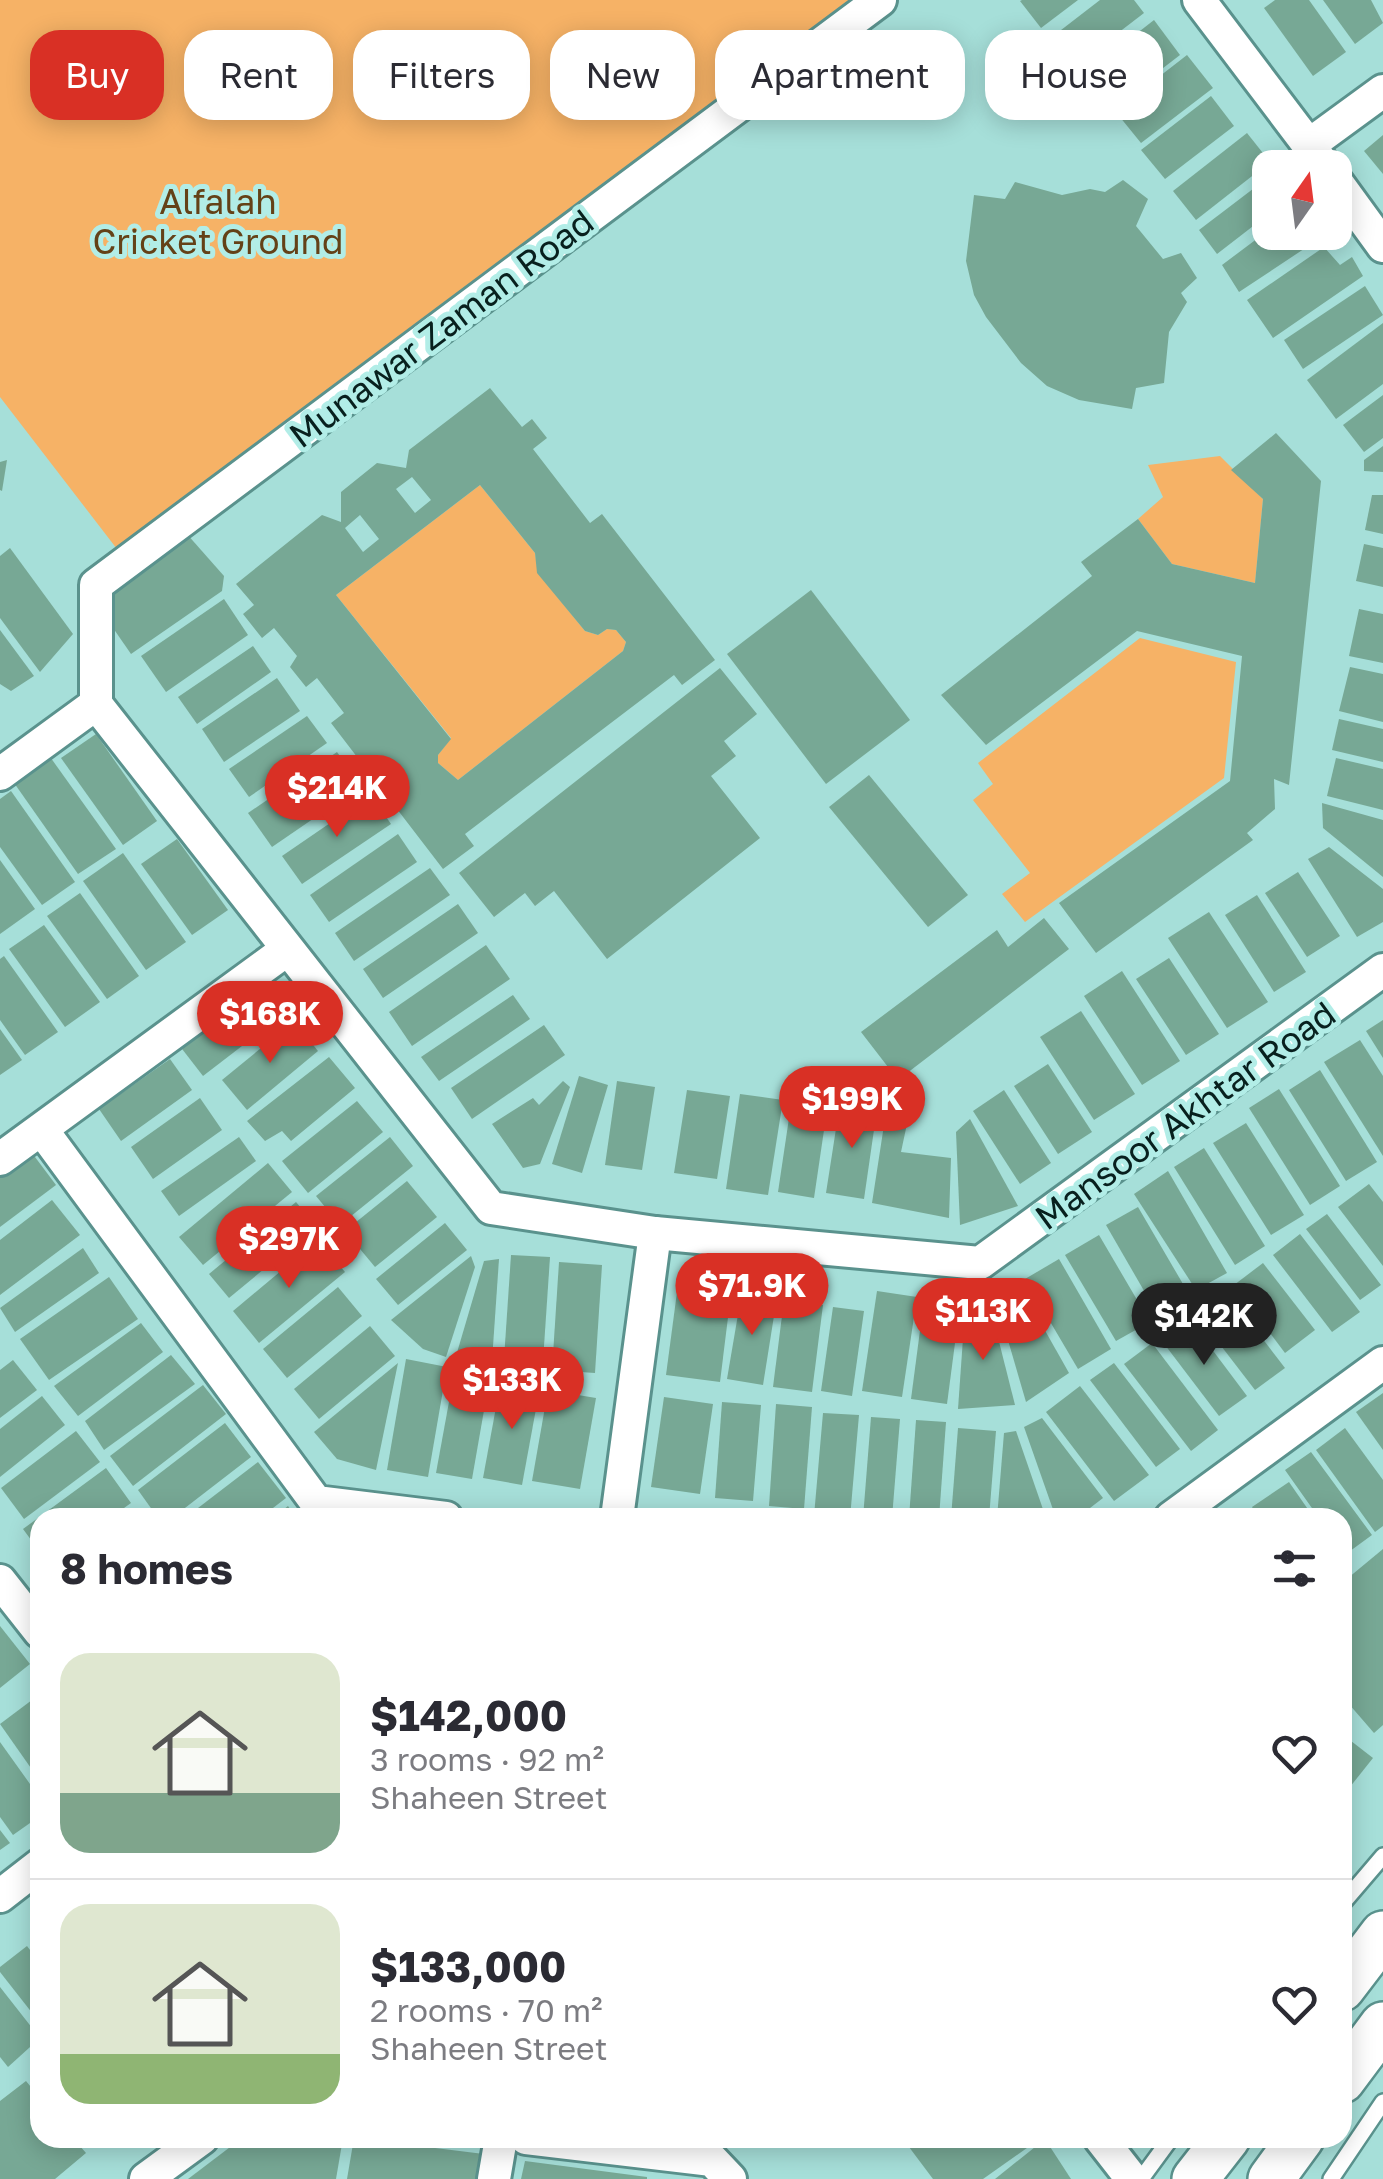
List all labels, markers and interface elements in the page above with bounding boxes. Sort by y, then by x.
chip: Buy [30,30,164,120]
chip: Rent [184,30,333,120]
chip: Filters [353,30,530,120]
chip: New [550,30,695,120]
chip: Apartment [715,30,965,120]
chip: House [985,30,1163,120]
north arrow [1252,150,1352,250]
map controls [1252,150,1352,250]
park label: Alfalah Cricket Ground [92,180,344,262]
street label: Munawar Zaman Road [281,200,601,456]
pin: $214K [267,755,407,840]
text: $214K [287,768,387,806]
pin: $168K [200,981,340,1066]
street label: Mansoor Akhtar Road [1027,992,1343,1238]
text: $168K [219,994,321,1032]
pin: $199K [782,1066,922,1151]
text: $199K [801,1079,903,1117]
pin: $297K [219,1206,359,1291]
text: $297K [238,1219,340,1257]
pin: $71.9K [671,1253,833,1338]
text: $71.9K [697,1266,807,1304]
pin: $113K [913,1278,1053,1363]
pin: $142K [1134,1283,1274,1368]
text: $113K [934,1291,1032,1329]
text: $142K [1154,1296,1254,1334]
pin: $133K [442,1347,582,1432]
text: $133K [462,1360,562,1398]
icon: filters [1267,1541,1322,1596]
text: 8 homes [60,1543,233,1593]
text: $142,000 [370,1690,567,1740]
icon: home [140,1693,260,1813]
icon: heart [1267,1726,1322,1781]
text: 3 rooms · 92 m² [370,1740,604,1778]
text: Shaheen Street [370,1778,607,1816]
text: $133,000 [370,1941,566,1991]
icon: home [140,1944,260,2064]
icon: heart [1267,1977,1322,2032]
text: 2 rooms · 70 m² [370,1991,603,2029]
text: Shaheen Street [370,2029,607,2067]

